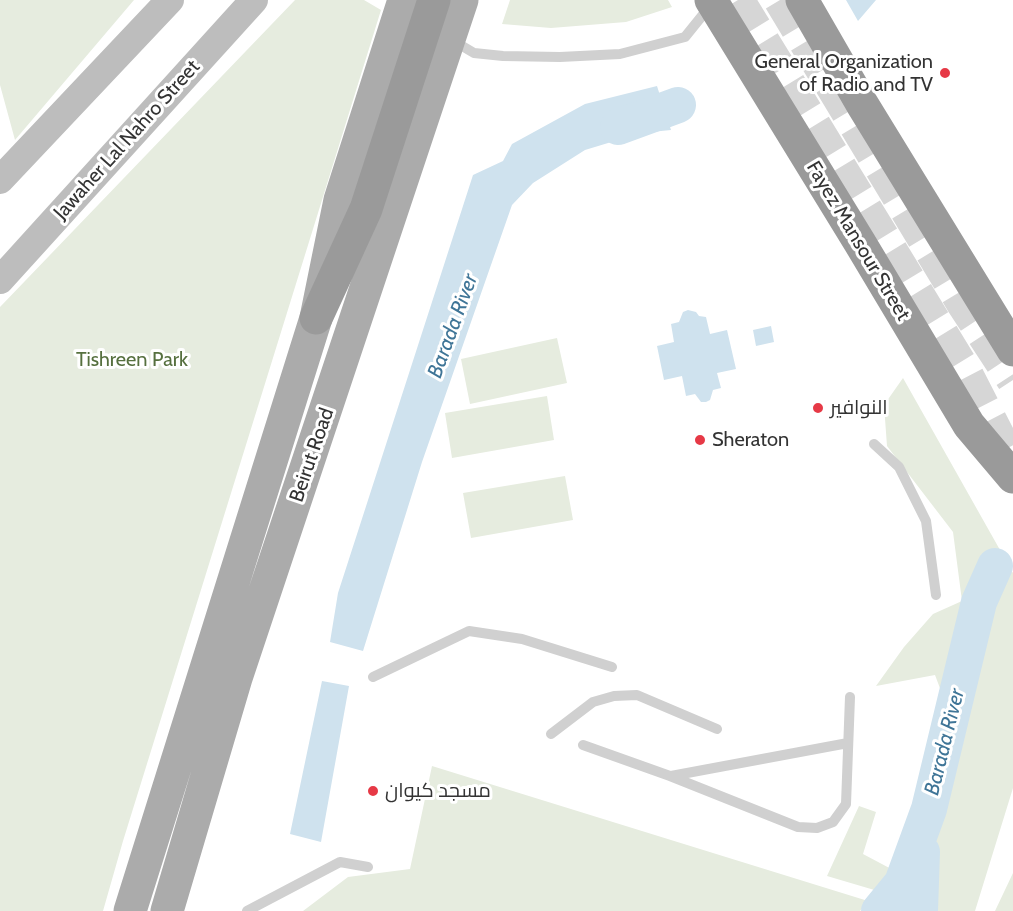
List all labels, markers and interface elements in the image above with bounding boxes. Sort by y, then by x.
place label: General Organization of Radio and TV [755,50,933,97]
street label: Jawaher Lal Nahro Street [49,55,205,225]
marker: General Organization of Radio and TV [938,66,952,80]
street label: Fayez Mansour Street [801,157,915,325]
water label: Barada River [423,271,483,381]
park label: Tishreen Park [76,348,188,372]
place label: النوافير [830,396,888,420]
marker: النوافير [811,401,825,415]
street label: Beirut Road [285,405,339,505]
place label: Sheraton [712,428,789,452]
marker: Sheraton [693,433,707,447]
water label: Barada River [920,686,970,798]
place label: مسجد كيوان [385,779,491,803]
marker: مسجد كيوان [366,784,380,798]

